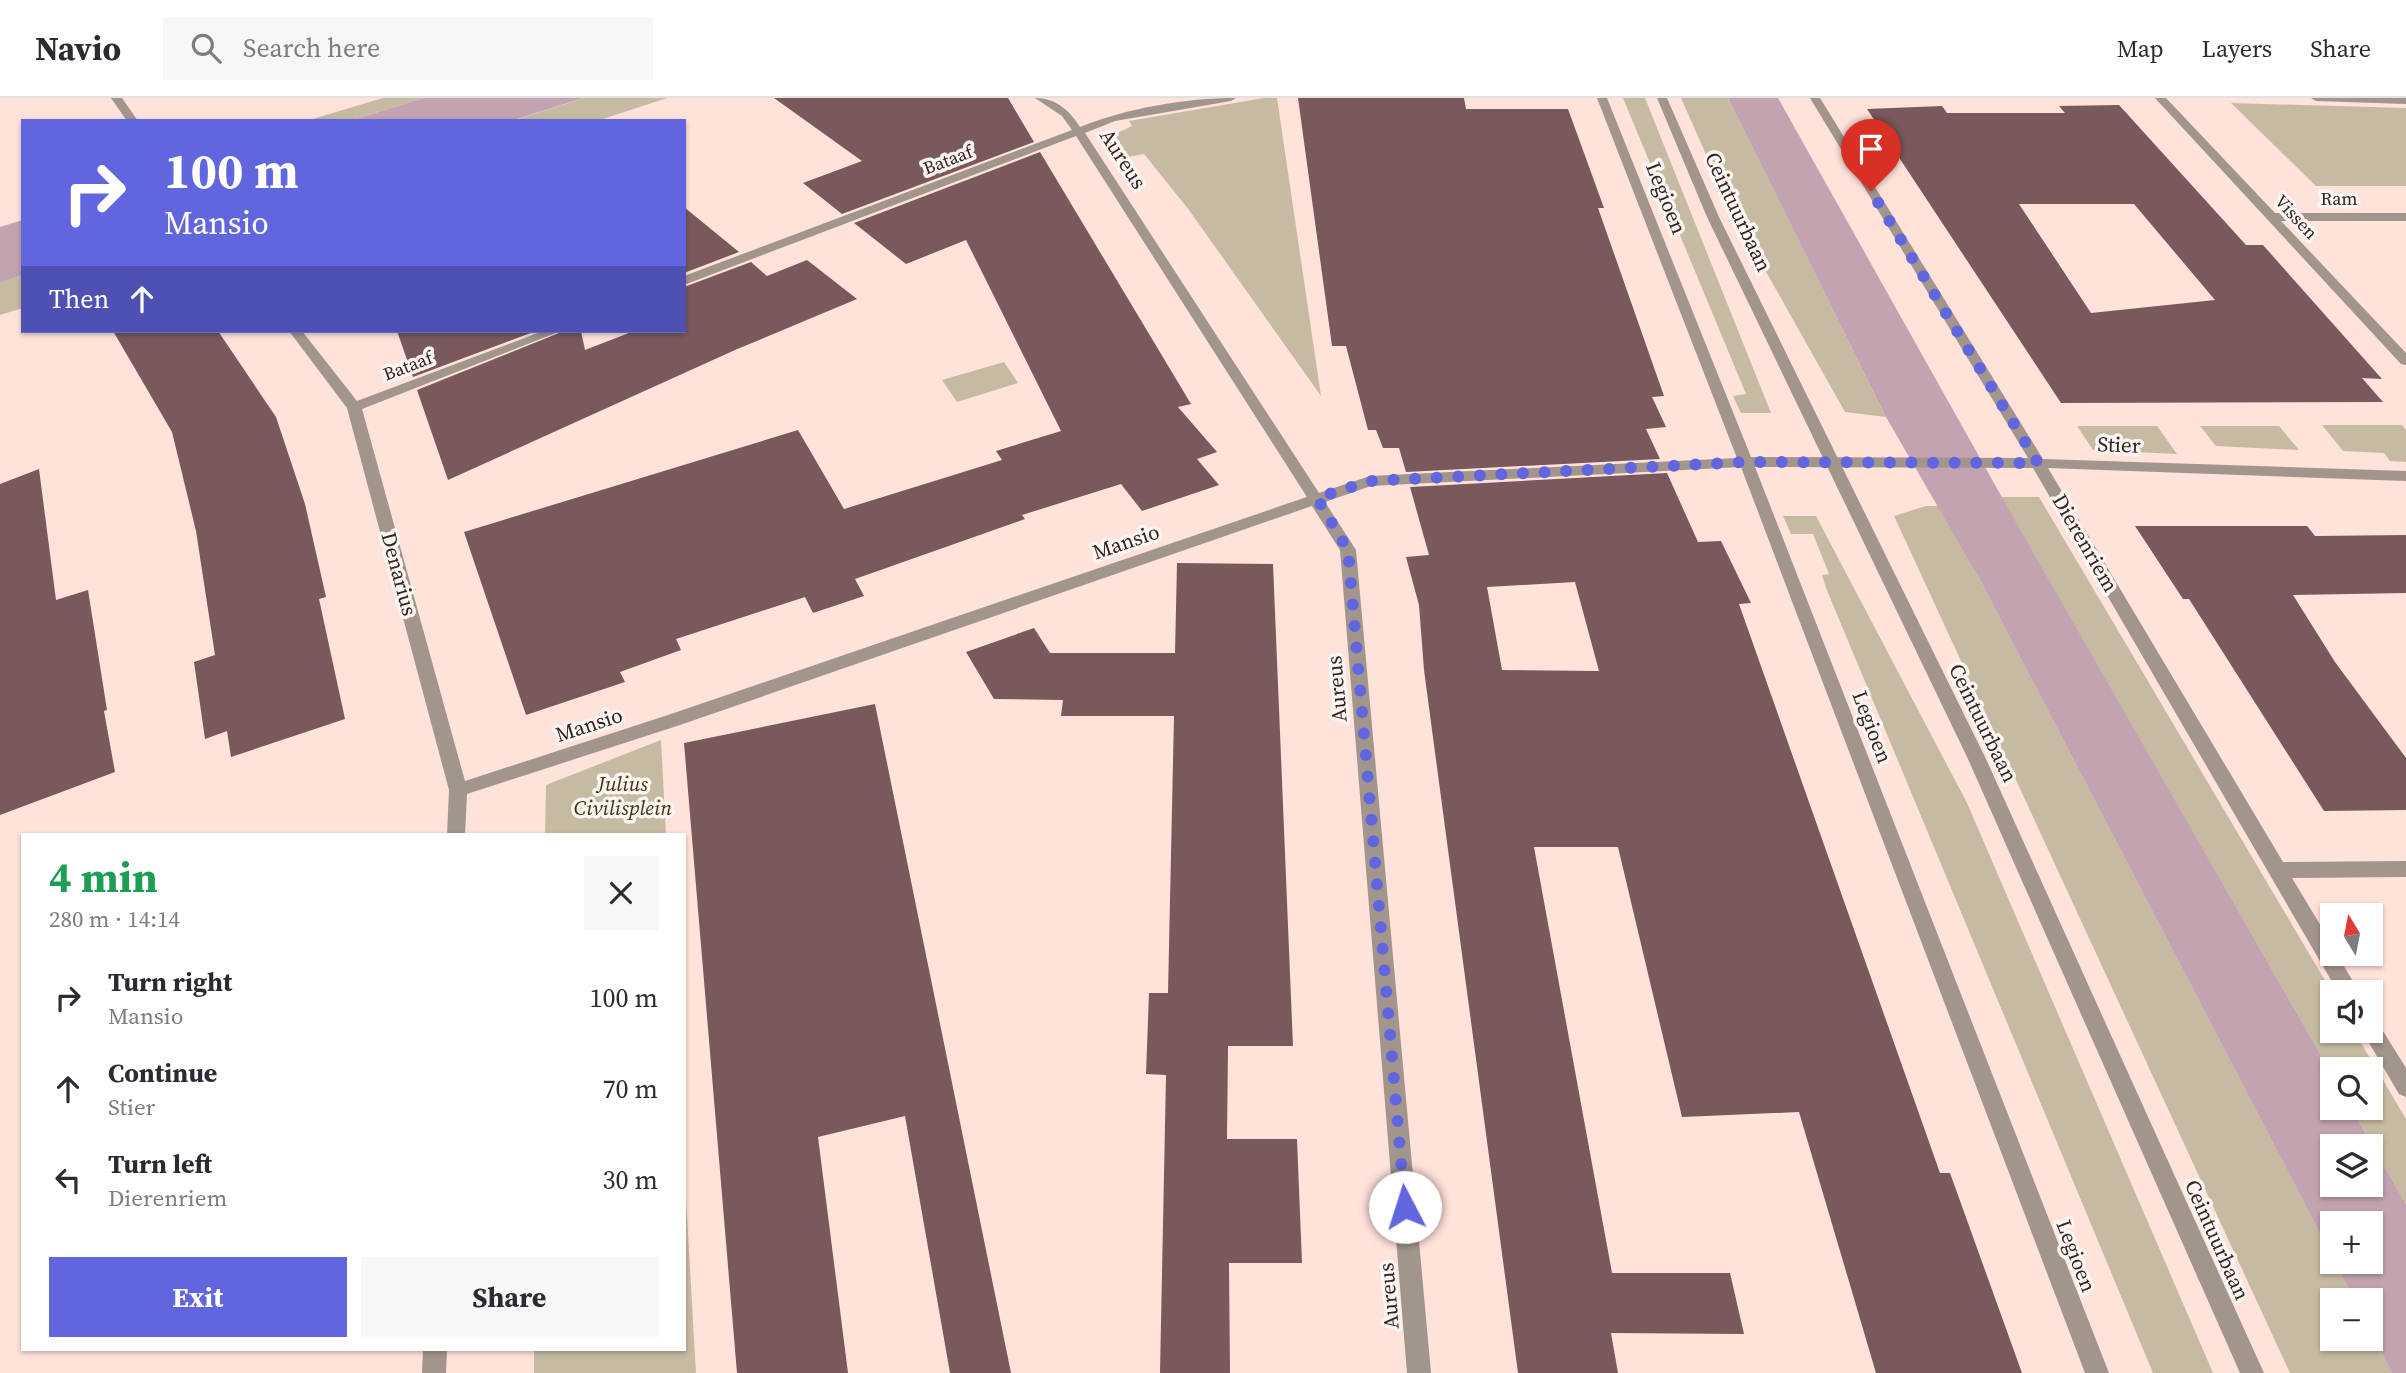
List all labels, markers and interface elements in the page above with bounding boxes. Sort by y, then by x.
search box [163,17,653,80]
text: Navio [35,26,121,71]
icon: search [187,29,225,67]
text: Search here [243,30,380,66]
text: Map [2117,32,2164,65]
text: Layers [2202,32,2272,65]
text: Share [2310,32,2371,65]
pin [1841,119,1901,191]
street label: Aureus [1093,123,1154,195]
icon: arrive [1852,130,1890,168]
text: 100 m [164,137,299,204]
street label: Bataaf [920,138,978,180]
icon: right [49,147,140,238]
street label: Ceintuurbaan [1698,147,1779,277]
street label: Legioen [1639,157,1694,238]
street label: Ram [2320,186,2358,211]
street label: Vissen [2269,189,2324,245]
text: Mansio [164,201,269,245]
icon: ahead [123,280,161,318]
text: Then [49,281,109,317]
street label: Bataaf [380,344,438,386]
street label: Stier [2097,429,2141,460]
street label: Dierenriem [2046,488,2125,597]
street label: Mansio [1089,517,1163,566]
street label: Denarius [374,529,425,619]
street label: Aureus [1319,655,1354,723]
street label: Ceintuurbaan [1942,658,2025,787]
street label: Legioen [1845,686,1900,767]
street label: Mansio [552,700,626,749]
park label: Julius Civilisplein [574,769,672,822]
text: 4 min [49,848,158,906]
button: close [584,856,658,930]
text: 280 m · 14:14 [49,903,180,935]
north arrow [2320,903,2384,966]
map controls [2320,903,2383,1351]
text: Turn right [108,964,232,1000]
icon: right [49,979,87,1017]
text: 100 m [590,980,658,1016]
button: sound [2320,980,2383,1043]
text: Mansio [108,1000,183,1032]
text: Continue [108,1055,217,1091]
button: search [2320,1057,2383,1120]
icon: ahead [49,1070,87,1108]
text: 70 m [603,1071,658,1107]
text: Stier [108,1091,155,1123]
button: layers [2320,1134,2383,1197]
text: Turn left [108,1146,212,1182]
icon: left [49,1161,87,1199]
text: 30 m [603,1162,658,1198]
position arrow [1368,1170,1442,1244]
street label: Ceintuurbaan [2178,1175,2257,1305]
text: Dierenriem [108,1182,227,1214]
button: + [2320,1211,2383,1274]
street label: Legioen [2049,1215,2104,1296]
button: Exit [49,1257,347,1337]
button: Share [361,1257,658,1337]
street label: Aureus [1371,1262,1406,1330]
button: − [2320,1288,2383,1351]

